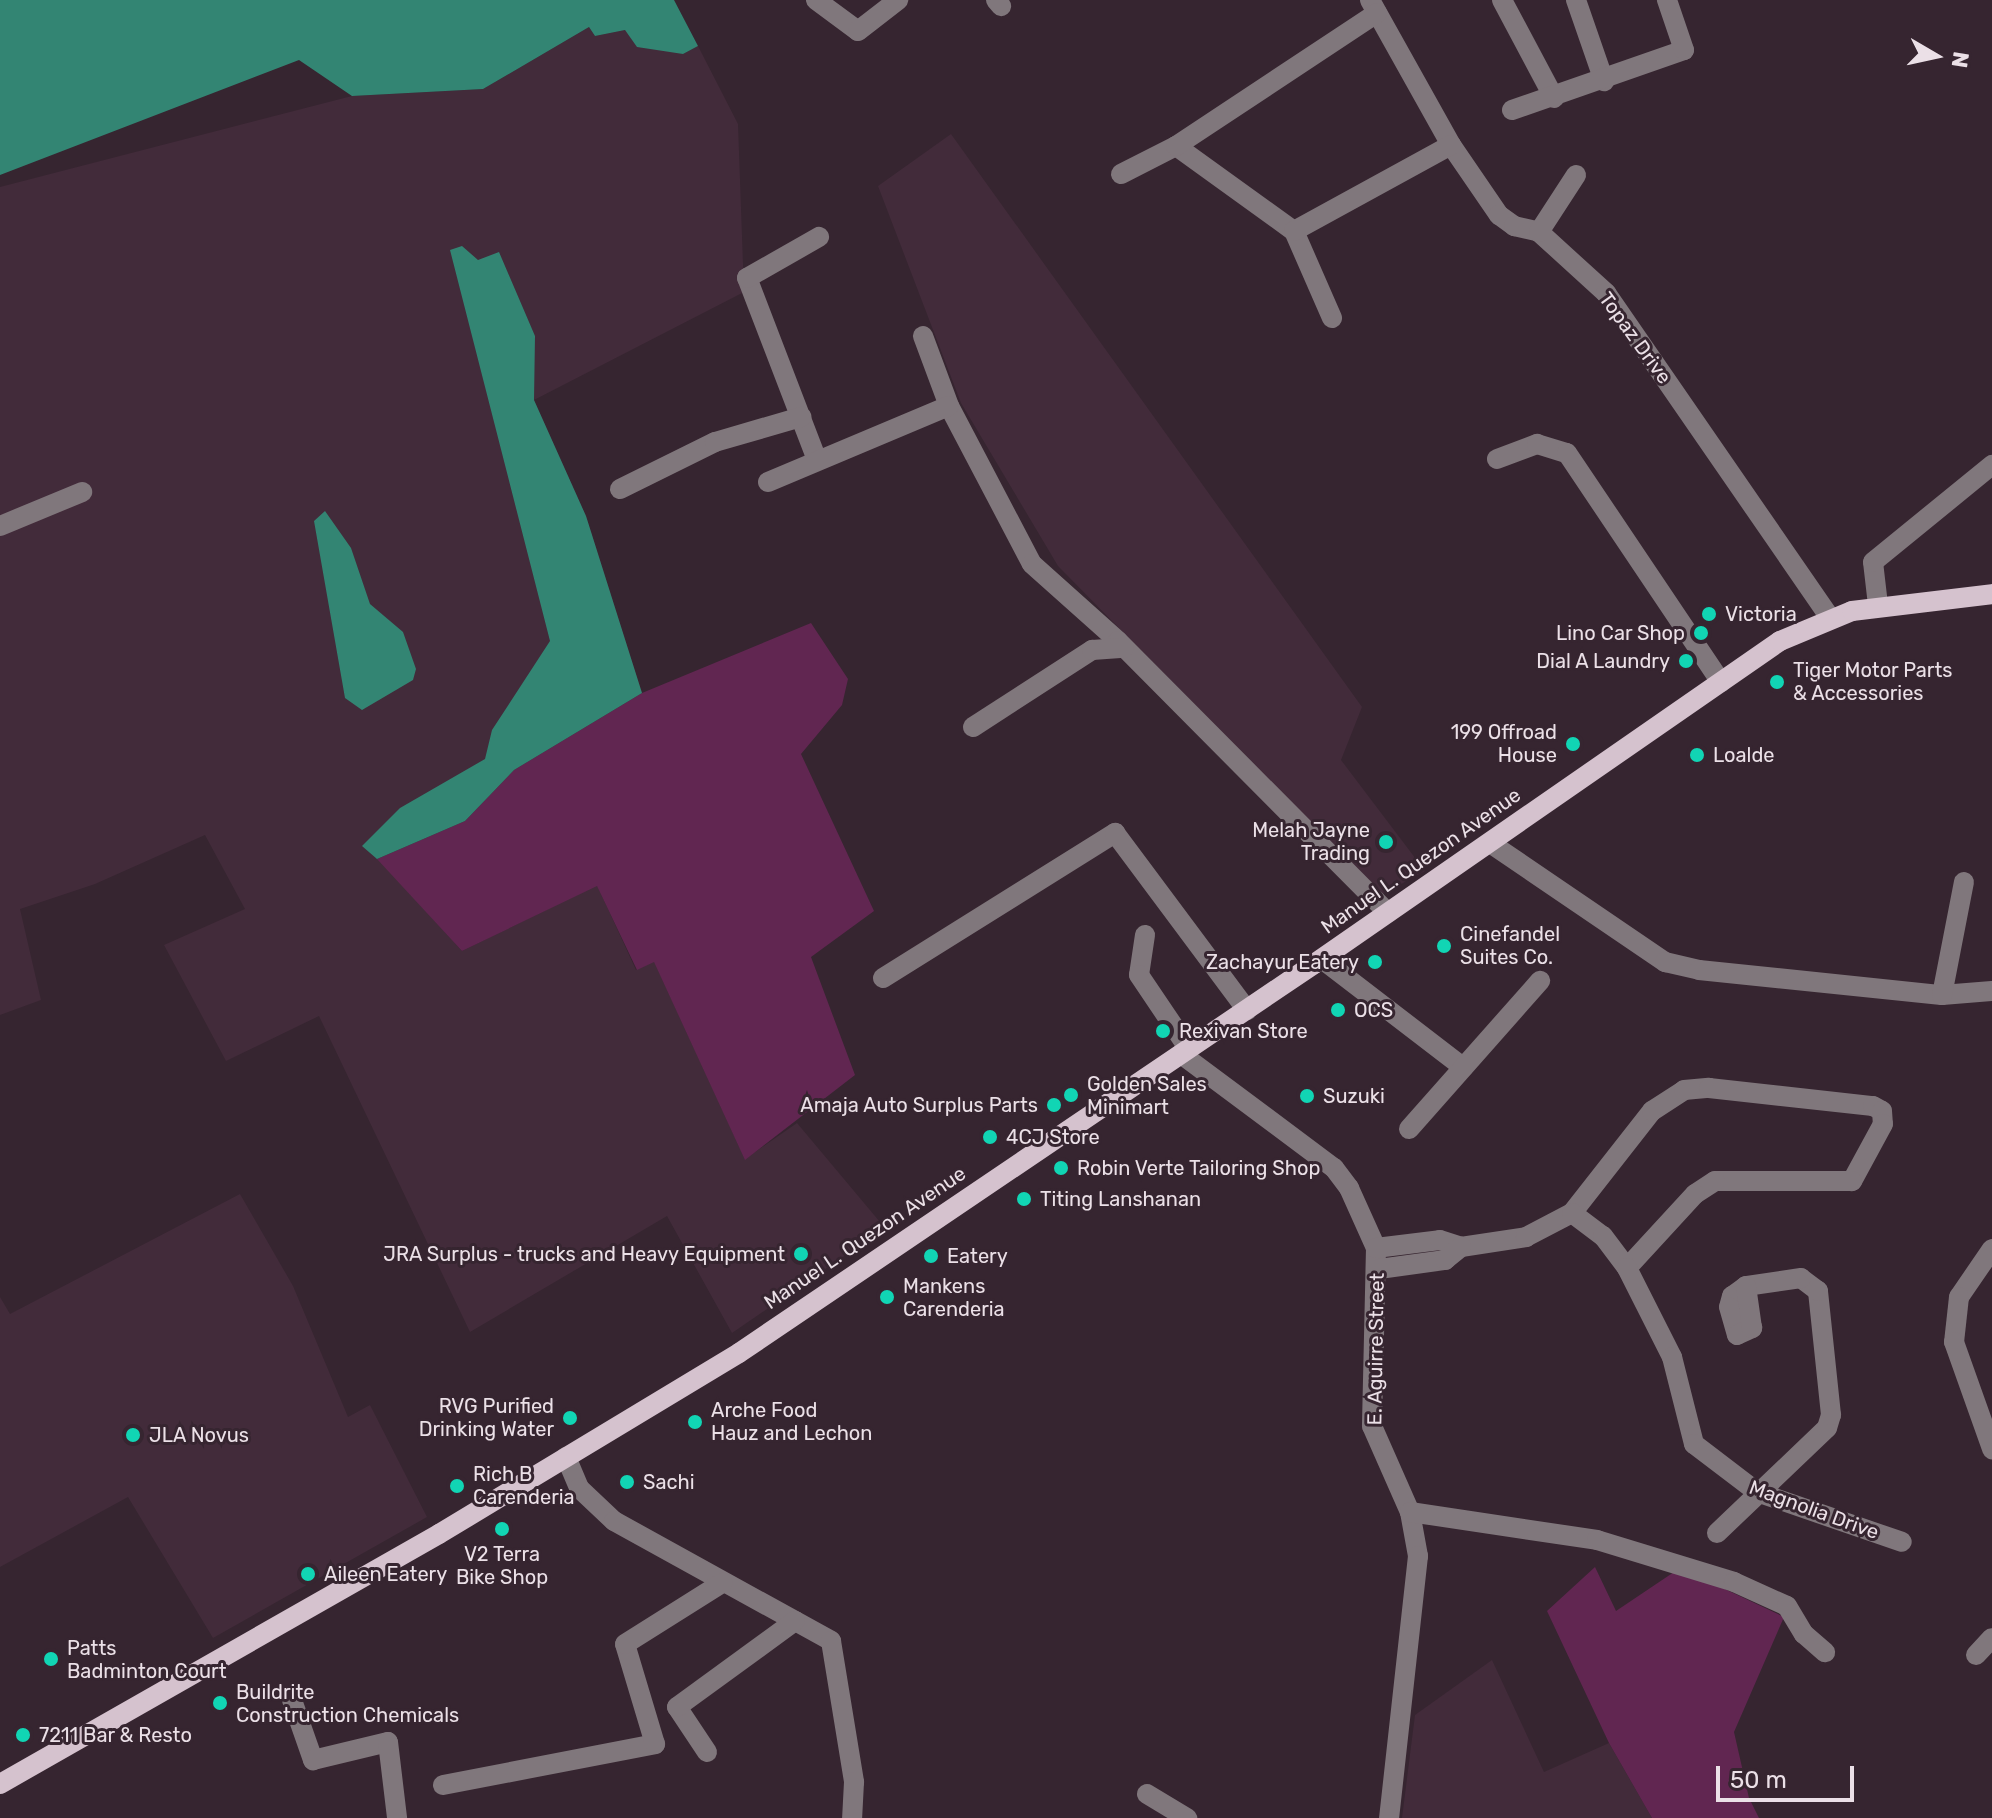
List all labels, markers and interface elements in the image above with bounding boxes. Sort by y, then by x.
north arrow [1896,16,1976,96]
text: N [1946,50,1975,70]
street label: Topaz Drive [1594,288,1676,388]
place label: Victoria [1725,602,1797,626]
marker: Victoria [1700,605,1718,623]
place label: Lino Car Shop [1556,621,1685,645]
marker: Lino Car Shop [1692,624,1710,642]
place label: Dial A Laundry [1535,649,1670,673]
marker: Dial A Laundry [1677,652,1695,670]
place label: Tiger Motor Parts & Accessories [1793,658,1953,705]
marker: Tiger Motor Parts & Accessories [1768,673,1786,691]
place label: 199 Offroad House [1451,720,1557,767]
marker: 199 Offroad House [1564,735,1582,753]
place label: Loalde [1713,743,1775,767]
marker: Loalde [1688,746,1706,764]
street label: Manuel L. Quezon Avenue [1316,783,1526,939]
place label: Melah Jayne Trading [1252,818,1370,865]
marker: Melah Jayne Trading [1377,833,1395,851]
place label: Cinefandel Suites Co. [1460,922,1560,969]
marker: Cinefandel Suites Co. [1435,937,1453,955]
place label: Zachayur Eatery [1206,950,1359,974]
marker: Zachayur Eatery [1366,953,1384,971]
place label: OCS [1354,998,1393,1022]
marker: OCS [1329,1001,1347,1019]
place label: Rexivan Store [1179,1019,1308,1043]
marker: Rexivan Store [1154,1022,1172,1040]
place label: Golden Sales Minimart [1087,1072,1207,1119]
place label: Suzuki [1323,1084,1385,1108]
marker: Golden Sales Minimart [1062,1086,1080,1104]
marker: Suzuki [1298,1087,1316,1105]
place label: Amaja Auto Surplus Parts [800,1093,1038,1117]
marker: Amaja Auto Surplus Parts [1045,1096,1063,1114]
place label: 4CJ Store [1006,1125,1100,1149]
marker: 4CJ Store [981,1128,999,1146]
place label: Robin Verte Tailoring Shop [1077,1156,1321,1180]
marker: Robin Verte Tailoring Shop [1052,1159,1070,1177]
street label: Manuel L. Quezon Avenue [759,1161,971,1315]
place label: Titing Lanshanan [1040,1187,1201,1211]
marker: Titing Lanshanan [1015,1190,1033,1208]
place label: JRA Surplus - trucks and Heavy Equipment [382,1242,785,1266]
place label: Eatery [947,1244,1008,1268]
marker: JRA Surplus - trucks and Heavy Equipment [792,1245,810,1263]
marker: Eatery [922,1247,940,1265]
street label: E. Aguirre Street [1363,1272,1389,1426]
place label: Mankens Carenderia [903,1274,1005,1321]
marker: Mankens Carenderia [878,1288,896,1306]
place label: RVG Purified Drinking Water [418,1394,554,1441]
place label: Arche Food Hauz and Lechon [711,1398,872,1445]
marker: RVG Purified Drinking Water [561,1409,579,1427]
marker: Arche Food Hauz and Lechon [686,1413,704,1431]
place label: JLA Novus [149,1423,250,1447]
marker: JLA Novus [124,1426,142,1444]
place label: Rich B Carenderia [473,1462,575,1509]
place label: Sachi [643,1470,695,1494]
marker: Sachi [618,1473,636,1491]
street label: Magnolia Drive [1746,1475,1882,1545]
marker: Rich B Carenderia [448,1477,466,1495]
marker: V2 Terra Bike Shop [493,1520,511,1538]
place label: V2 Terra Bike Shop [456,1542,548,1589]
place label: Aileen Eatery [324,1562,447,1586]
marker: Aileen Eatery [299,1565,317,1583]
place label: Patts Badminton Court [67,1636,226,1683]
marker: Patts Badminton Court [42,1650,60,1668]
place label: Buildrite Construction Chemicals [236,1680,459,1727]
marker: Buildrite Construction Chemicals [211,1694,229,1712]
place label: 7211 Bar & Resto [39,1723,192,1747]
marker: 7211 Bar & Resto [14,1726,32,1744]
scale bar [1720,1750,1858,1800]
text: 50 m [1730,1766,1787,1794]

